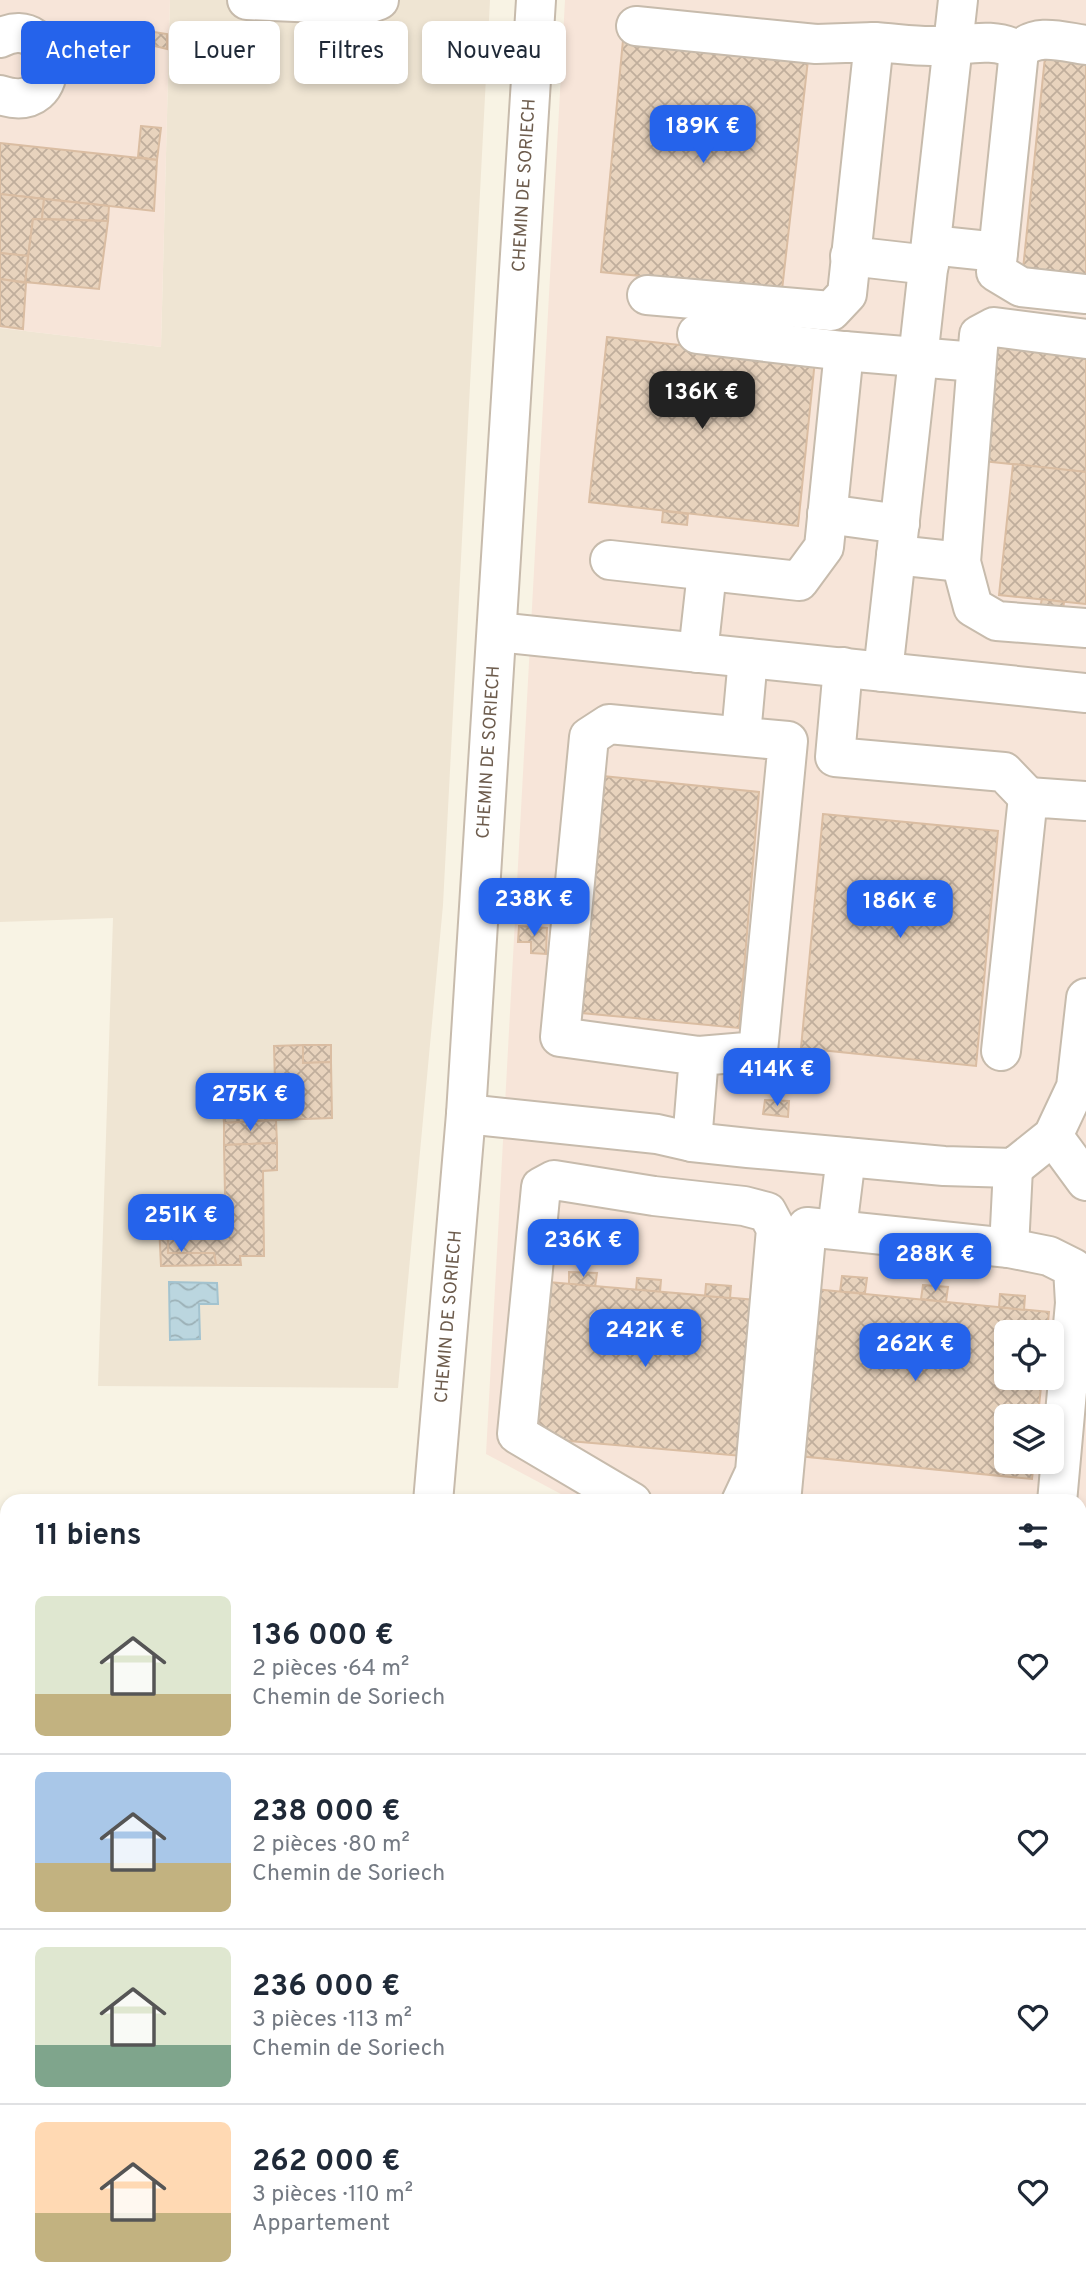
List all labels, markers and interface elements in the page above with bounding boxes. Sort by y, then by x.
chip: Acheter [21,21,155,84]
chip: Louer [169,21,280,84]
chip: Filtres [294,21,408,84]
chip: Nouveau [422,21,566,84]
street label: CHEMIN DE SORIECH [507,98,541,273]
pin: 189K € [646,106,760,165]
text: 189K € [666,113,740,142]
pin: 136K € [645,372,759,431]
text: 136K € [665,379,739,408]
street label: CHEMIN DE SORIECH [472,665,506,839]
pin: 238K € [477,878,591,938]
pin: 186K € [843,880,957,940]
text: 238K € [495,886,573,915]
text: 186K € [863,888,937,917]
pin: 414K € [720,1048,834,1108]
text: 414K € [739,1056,815,1085]
pin: 275K € [193,1074,307,1133]
text: 275K € [212,1081,288,1110]
pin: 251K € [124,1194,238,1254]
text: 251K € [144,1202,218,1231]
pin: 236K € [526,1220,640,1279]
text: 236K € [544,1227,622,1256]
street label: CHEMIN DE SORIECH [430,1229,468,1404]
pin: 288K € [878,1234,992,1293]
text: 288K € [895,1241,975,1270]
pin: 242K € [588,1310,702,1369]
text: 242K € [605,1317,685,1346]
map controls [994,1320,1064,1474]
button: locate [994,1320,1064,1390]
pin: 262K € [858,1324,972,1383]
text: 262K € [876,1331,954,1360]
button: layers [994,1404,1064,1474]
icon: filters [1014,1517,1052,1555]
text: 11 biens [35,1518,142,1555]
text: 136 000 € [252,1618,394,1655]
icon: home [91,1624,175,1708]
icon: heart [1014,1647,1052,1685]
text: 2 pièces · 64 m² [252,1655,409,1684]
text: Chemin de Soriech [252,1684,445,1713]
text: 238 000 € [252,1794,401,1831]
icon: home [91,1800,175,1884]
icon: heart [1014,1823,1052,1861]
text: 2 pièces · 80 m² [252,1831,410,1860]
text: Chemin de Soriech [252,1860,445,1889]
text: 236 000 € [252,1969,400,2006]
icon: home [91,1975,175,2059]
icon: heart [1014,1998,1052,2036]
text: 3 pièces · 113 m² [252,2006,412,2035]
text: Chemin de Soriech [252,2035,445,2064]
text: 262 000 € [252,2144,401,2181]
icon: home [91,2150,175,2234]
icon: heart [1014,2173,1052,2211]
text: 3 pièces · 110 m² [252,2181,413,2210]
text: Appartement [252,2210,390,2239]

